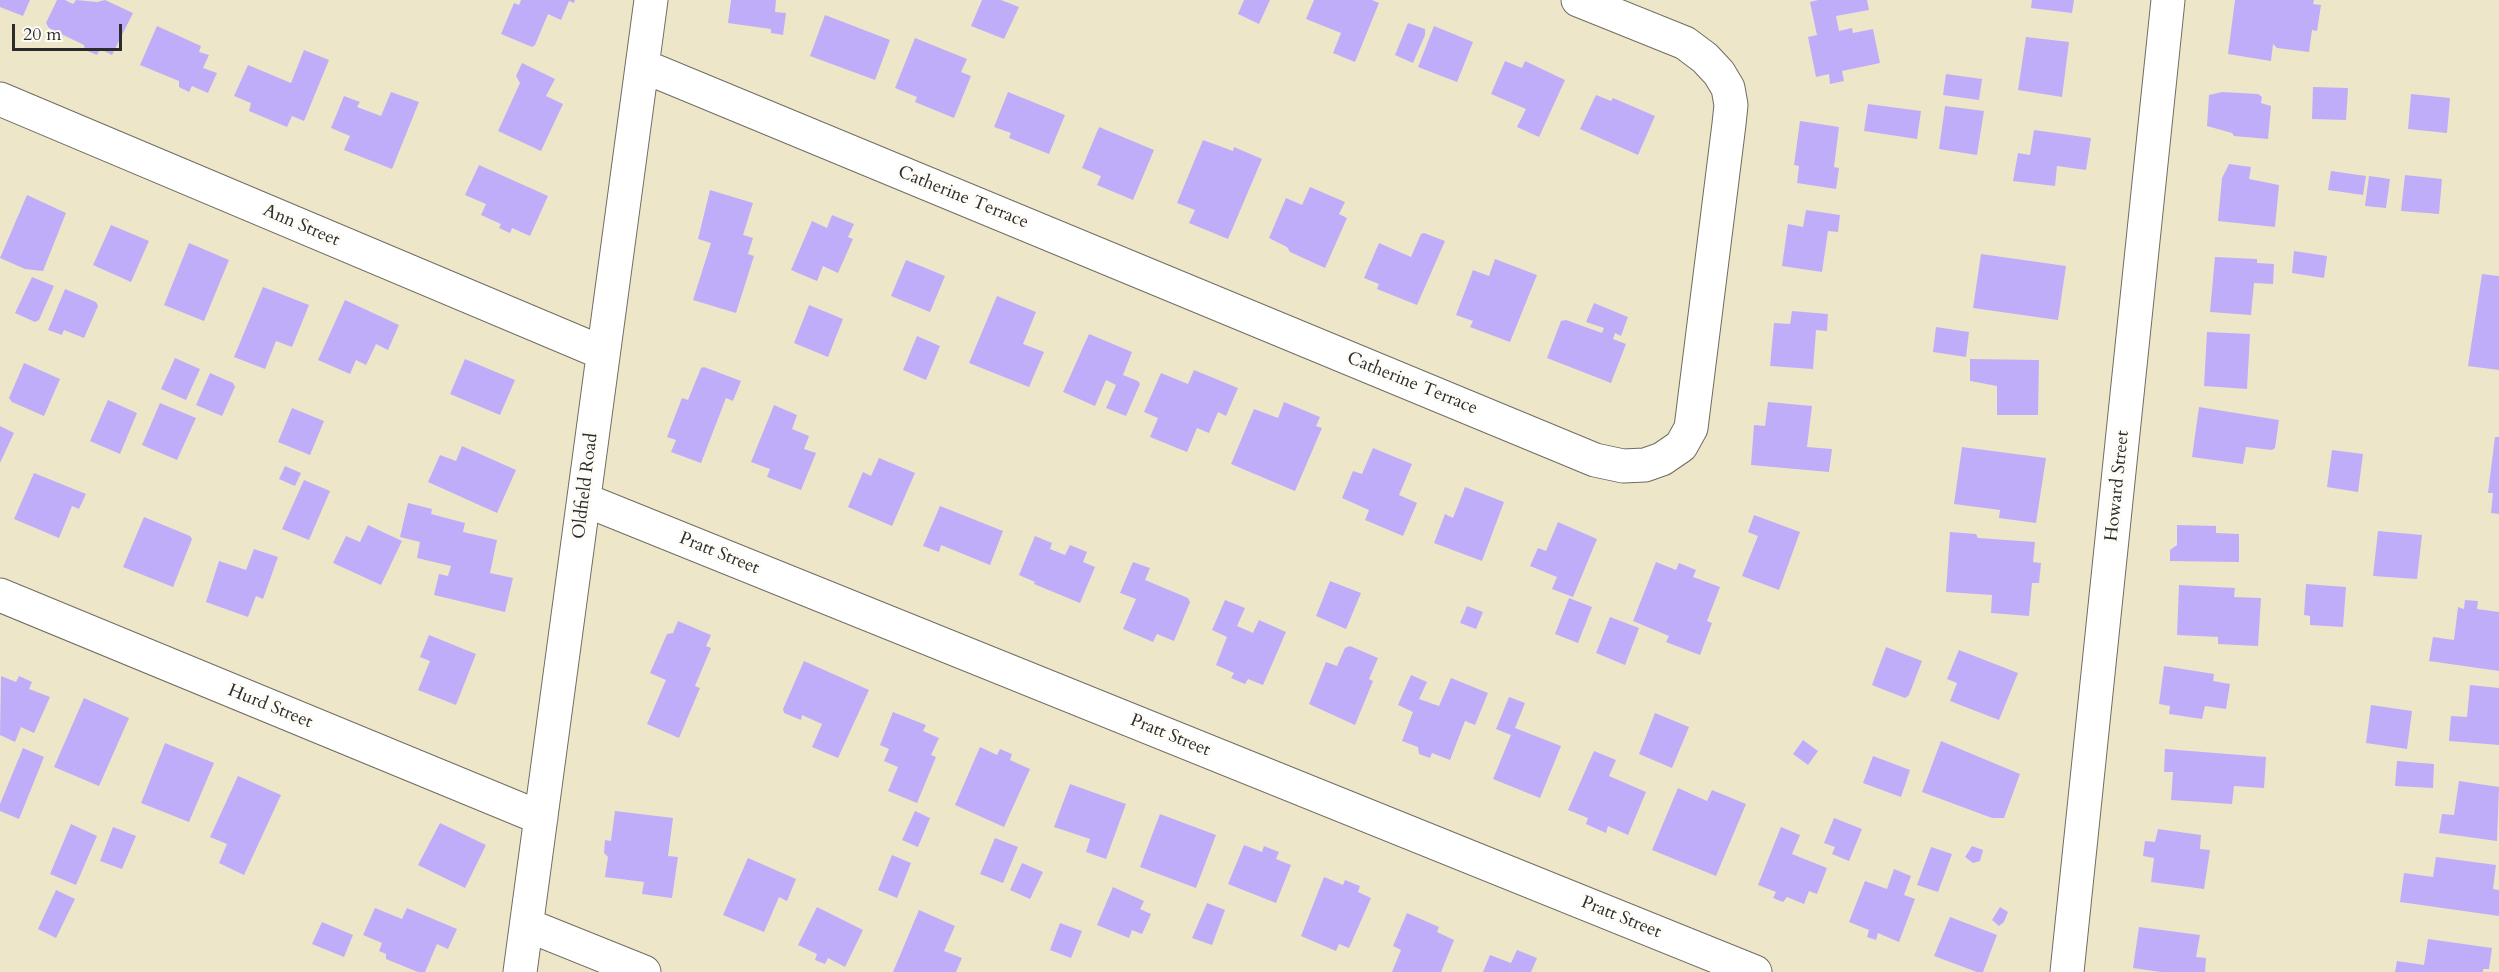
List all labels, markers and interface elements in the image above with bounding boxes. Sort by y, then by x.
scale bar [15,12,124,50]
text: 20 m [23,22,62,47]
street label: Catherine Terrace [895,162,1031,234]
street label: Ann Street [259,200,343,252]
street label: Catherine Terrace [1344,348,1480,420]
street label: Howard Street [2101,430,2135,542]
street label: Oldfield Road [569,432,603,540]
street label: Pratt Street [676,528,762,580]
street label: Hurd Street [225,680,315,734]
street label: Pratt Street [1127,710,1213,762]
street label: Pratt Street [1578,892,1664,944]

